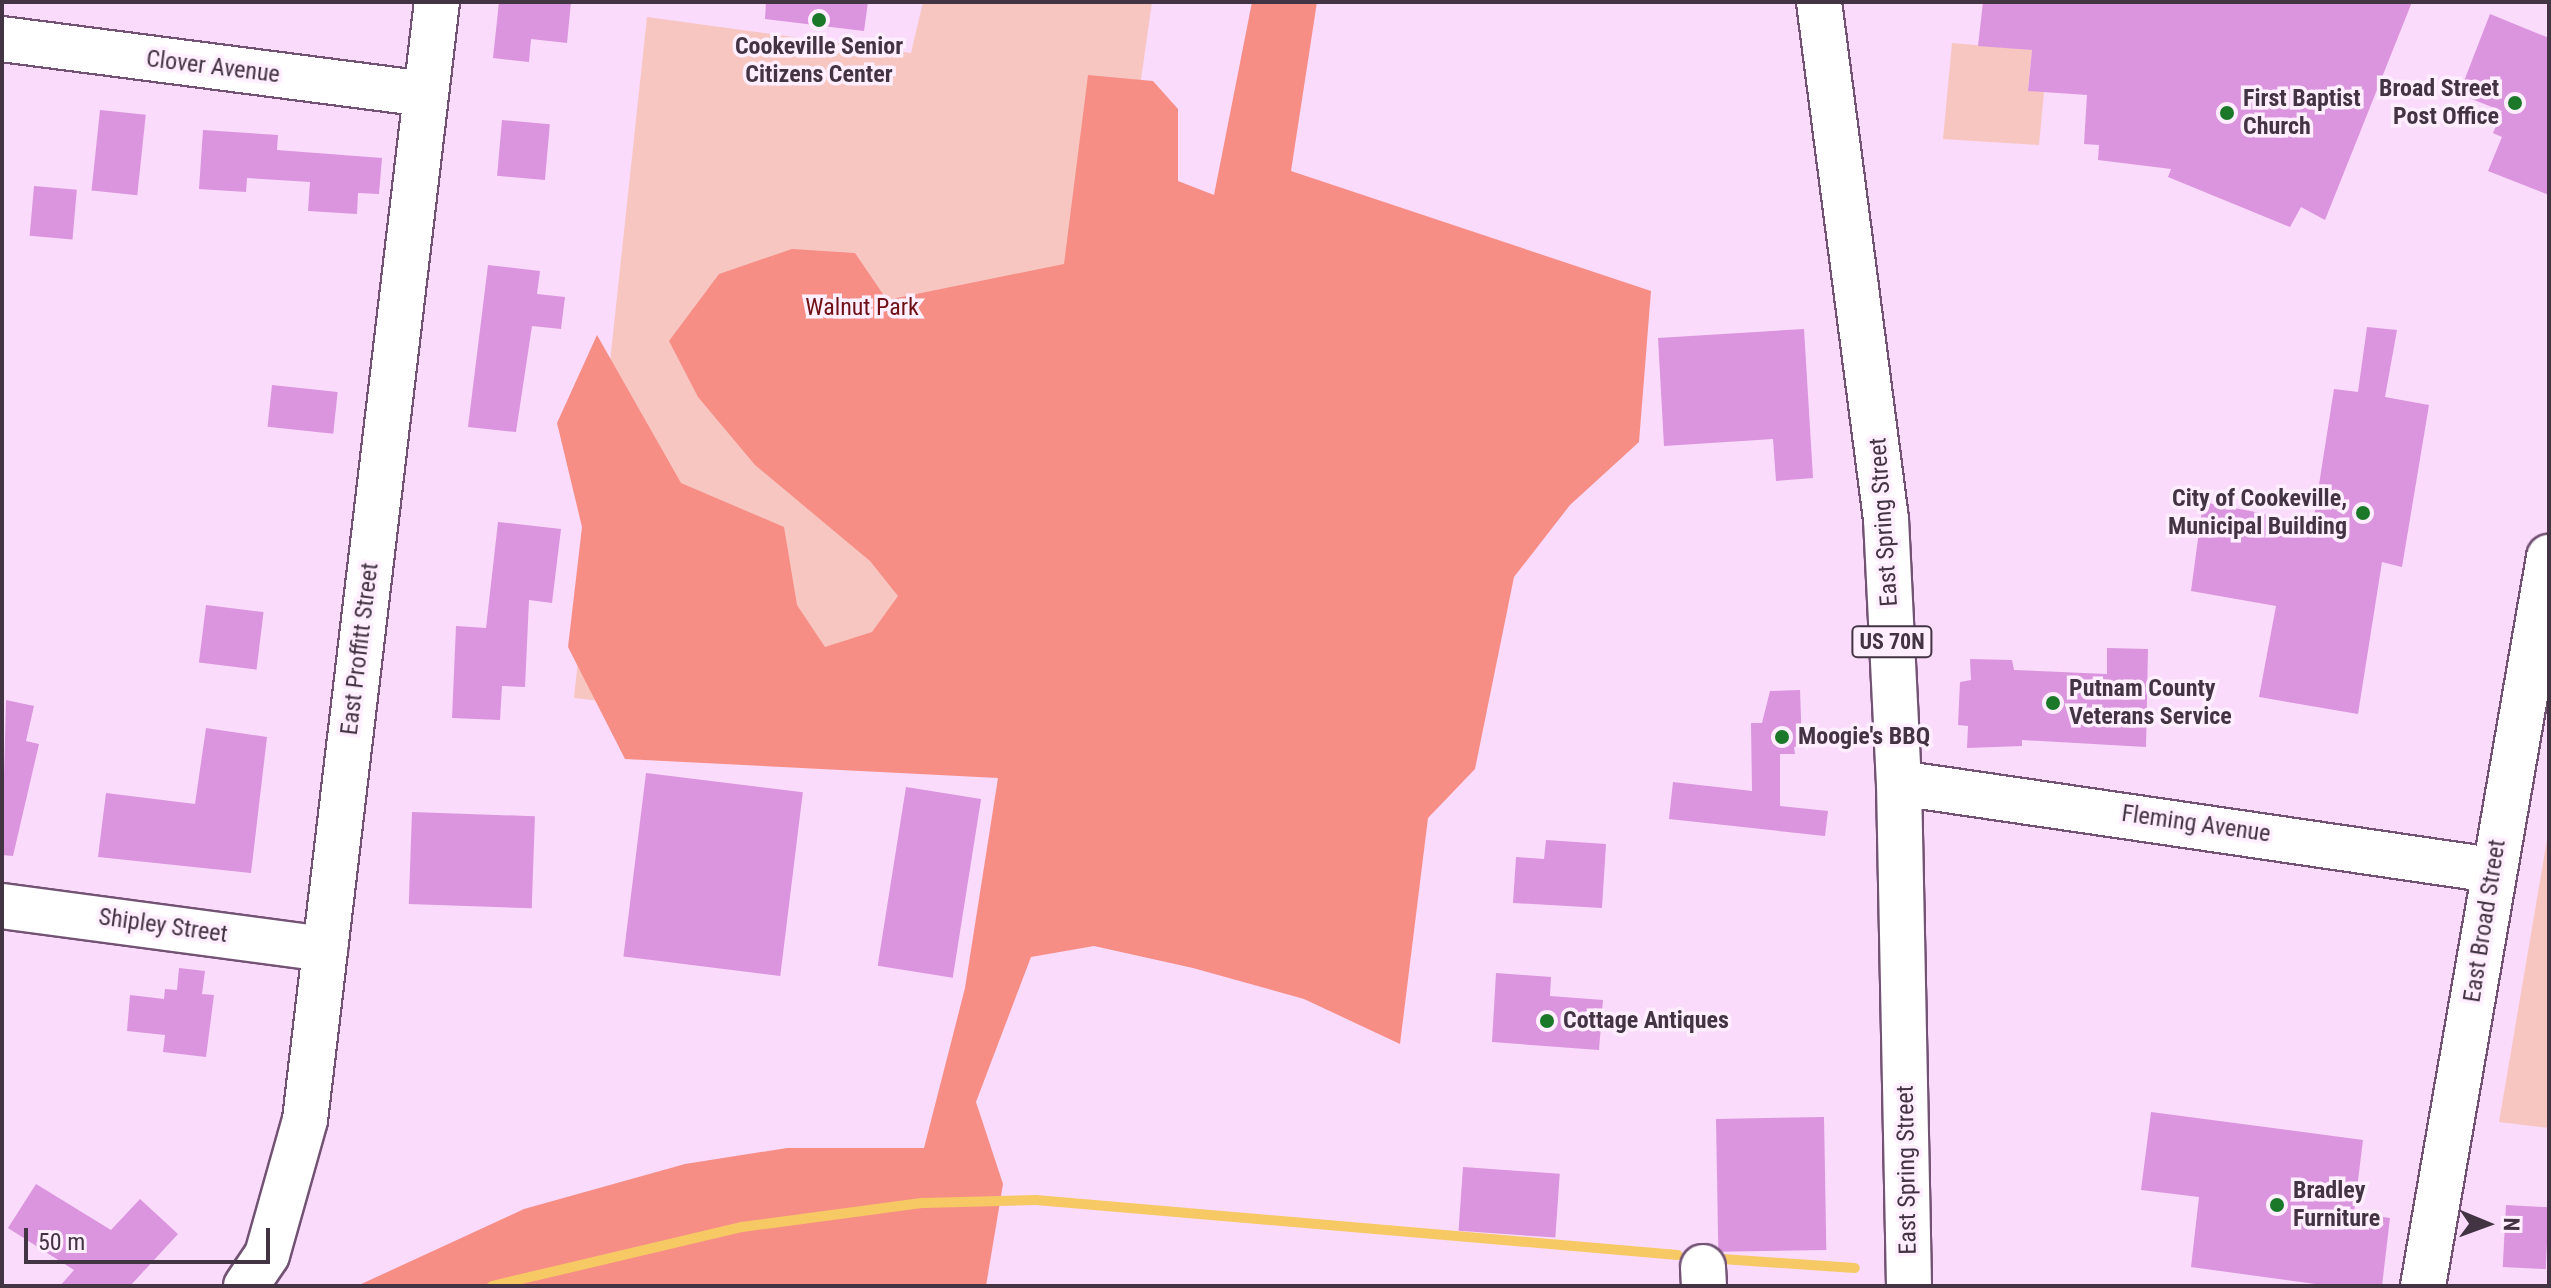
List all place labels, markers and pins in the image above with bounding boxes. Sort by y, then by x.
marker: Cookeville Senior Citizens Center [810,11,828,29]
place label: Cookeville Senior Citizens Center [735,33,903,89]
place label: Broad Street Post Office [2379,75,2499,131]
place label: First Baptist Church [2243,85,2361,141]
marker: Broad Street Post Office [2506,94,2524,112]
marker: First Baptist Church [2218,104,2236,122]
place label: City of Cookeville, Municipal Building [2168,485,2347,541]
marker: City of Cookeville, Municipal Building [2354,504,2372,522]
place label: Putnam County Veterans Service [2069,675,2232,731]
marker: Putnam County Veterans Service [2044,694,2062,712]
place label: Moogie's BBQ [1798,723,1930,751]
marker: Moogie's BBQ [1773,728,1791,746]
place label: Cottage Antiques [1563,1007,1729,1035]
marker: Cottage Antiques [1538,1012,1556,1030]
place label: Bradley Furniture [2293,1177,2380,1233]
marker: Bradley Furniture [2268,1196,2286,1214]

